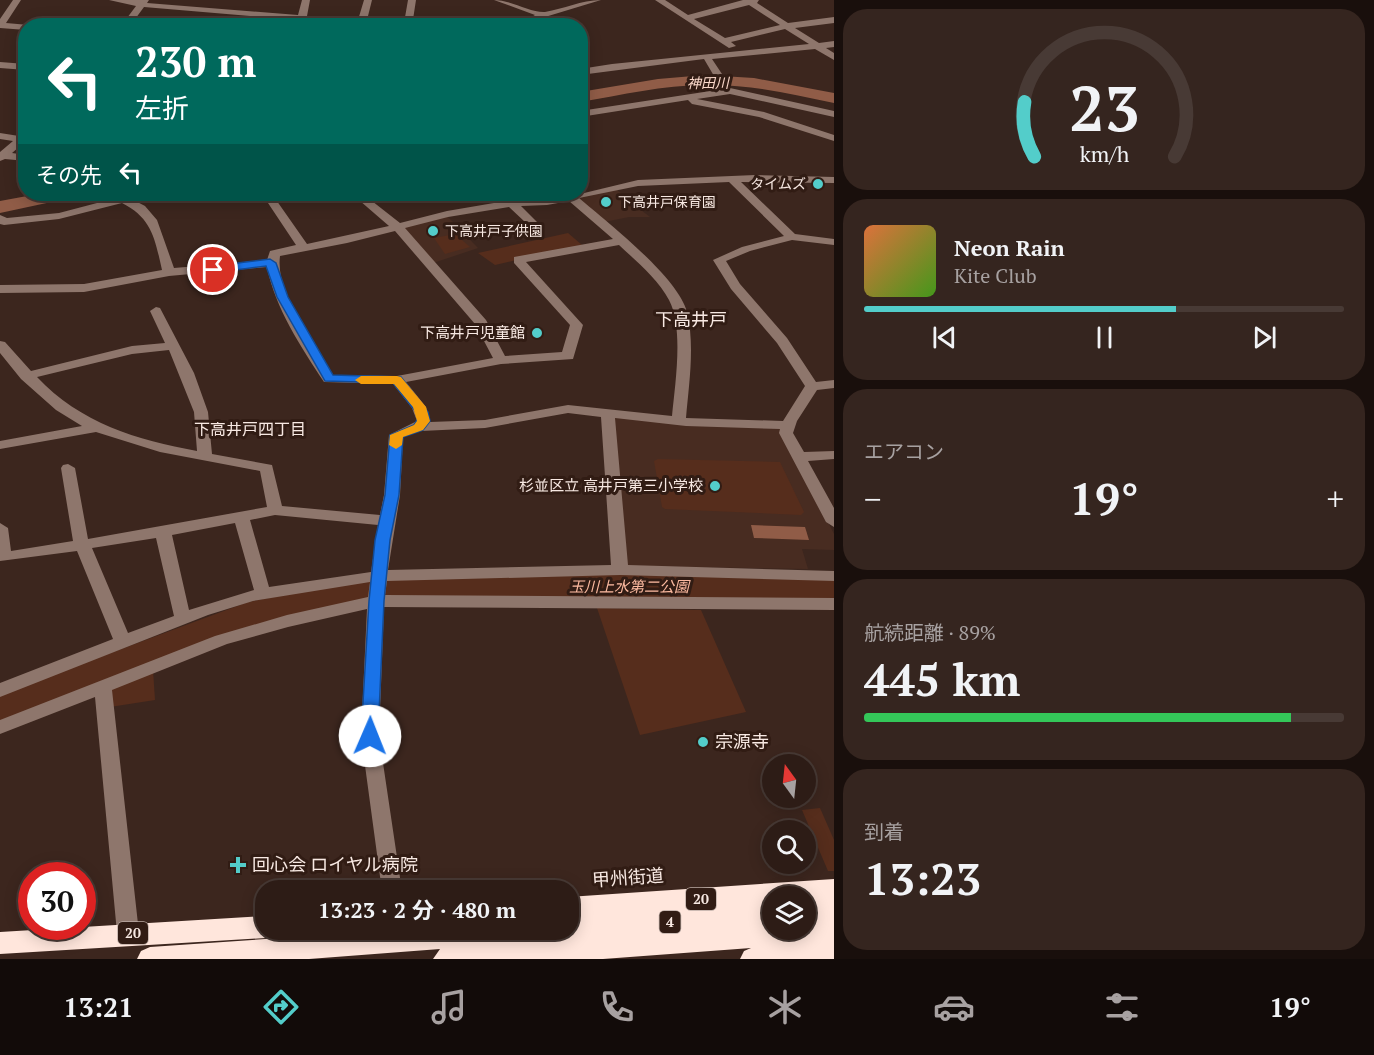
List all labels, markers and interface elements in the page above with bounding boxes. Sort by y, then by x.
text: 230 m [135,33,256,89]
icon: left [36,42,114,120]
text: 23 [1069,66,1139,149]
water label: 神田川 [687,73,731,92]
text: 左折 [135,90,189,126]
text: km/h [1079,140,1129,168]
icon: left [114,156,147,189]
text: その先 [36,160,102,189]
place label: タイムズ [750,174,806,193]
marker: タイムズ [811,177,825,191]
place label: 下高井戸保育園 [618,192,716,211]
marker: 下高井戸保育園 [599,195,613,209]
place label: 下高井戸子供園 [445,221,543,240]
marker: 下高井戸子供園 [426,224,440,238]
text: Neon Rain [954,233,1065,262]
pin [187,244,238,295]
icon: arrive [196,253,229,286]
text: Kite Club [954,262,1037,289]
district label: 下高井戸 [655,307,727,331]
icon: previous [928,321,961,354]
icon: pause [1088,321,1121,354]
icon: next [1248,321,1281,354]
place label: 下高井戸児童館 [420,322,525,342]
marker: 下高井戸児童館 [530,326,544,340]
district label: 下高井戸四丁目 [194,418,306,440]
text: エアコン [864,438,944,465]
text: 19° [1069,468,1139,528]
place label: 杉並区立 高井戸第三小学校 [519,475,703,495]
text: − [864,477,882,520]
text: + [1326,477,1344,520]
marker: 杉並区立 高井戸第三小学校 [708,479,722,493]
park label: 玉川上水第二公園 [569,576,691,596]
text: 航続距離 · 89% [864,619,996,646]
text: 445 km [864,649,1020,709]
position arrow [338,704,402,768]
place label: 宗源寺 [715,729,769,753]
marker: 宗源寺 [696,735,710,749]
north arrow [762,754,816,808]
map controls [762,754,816,940]
text: 到着 [864,818,904,845]
button: search [762,820,816,874]
text: 13:23 [864,848,981,908]
place label: 回心会 ロイヤル病院 [252,852,418,876]
marker: 回心会 ロイヤル病院 [229,856,247,874]
speed limit sign: 30 [18,862,96,940]
street label: 甲州街道 [591,863,665,891]
button: layers [762,886,816,940]
road number: 20 [686,888,716,910]
text: 13:23 · 2 分 · 480 m [318,895,516,924]
road number: 4 [660,911,680,933]
road number: 20 [118,922,148,944]
icon: directions [260,986,302,1028]
icon: music [428,986,470,1028]
icon: phone [596,986,638,1028]
icon: climate [764,986,806,1028]
icon: car [933,986,975,1028]
icon: filters [1101,986,1143,1028]
text: 13:21 [63,989,133,1025]
text: 19° [1269,989,1311,1025]

